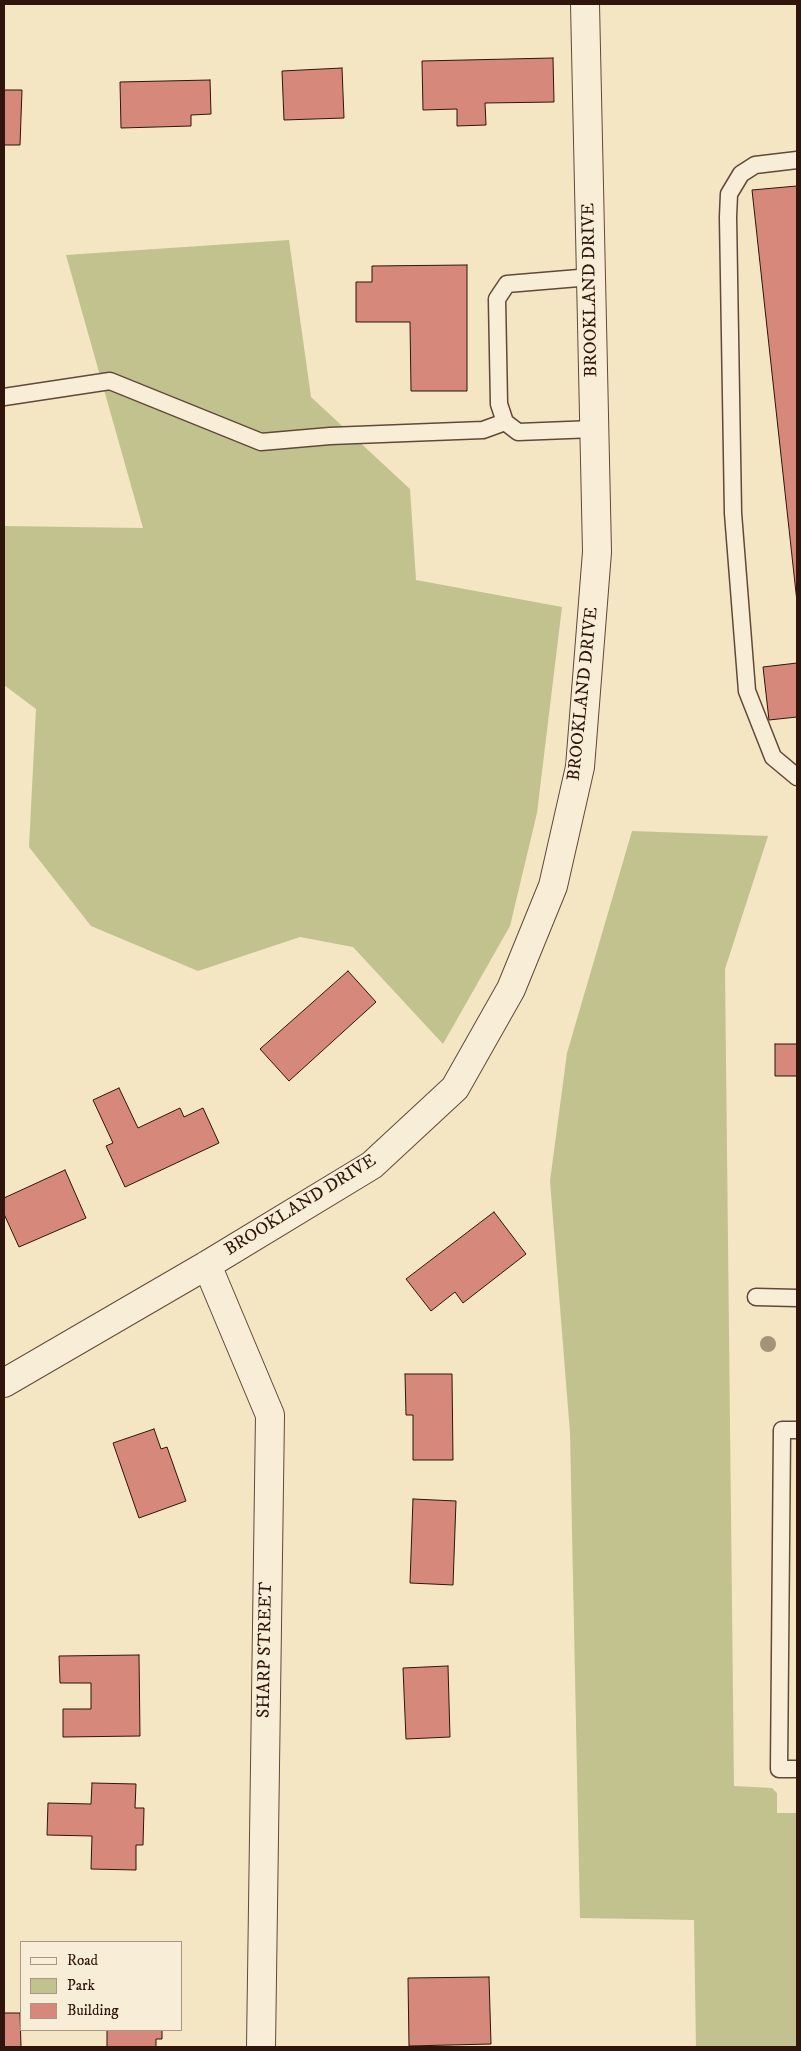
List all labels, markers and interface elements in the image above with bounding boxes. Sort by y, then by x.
street label: BROOKLAND DRIVE [579,203,603,377]
street label: BROOKLAND DRIVE [564,606,604,782]
street label: BROOKLAND DRIVE [221,1151,381,1261]
street label: SHARP STREET [254,1582,278,1718]
legend [20,1941,182,2031]
text: Road [67,1951,98,1970]
text: Park [67,1976,95,1995]
text: Building [67,2001,119,2020]

